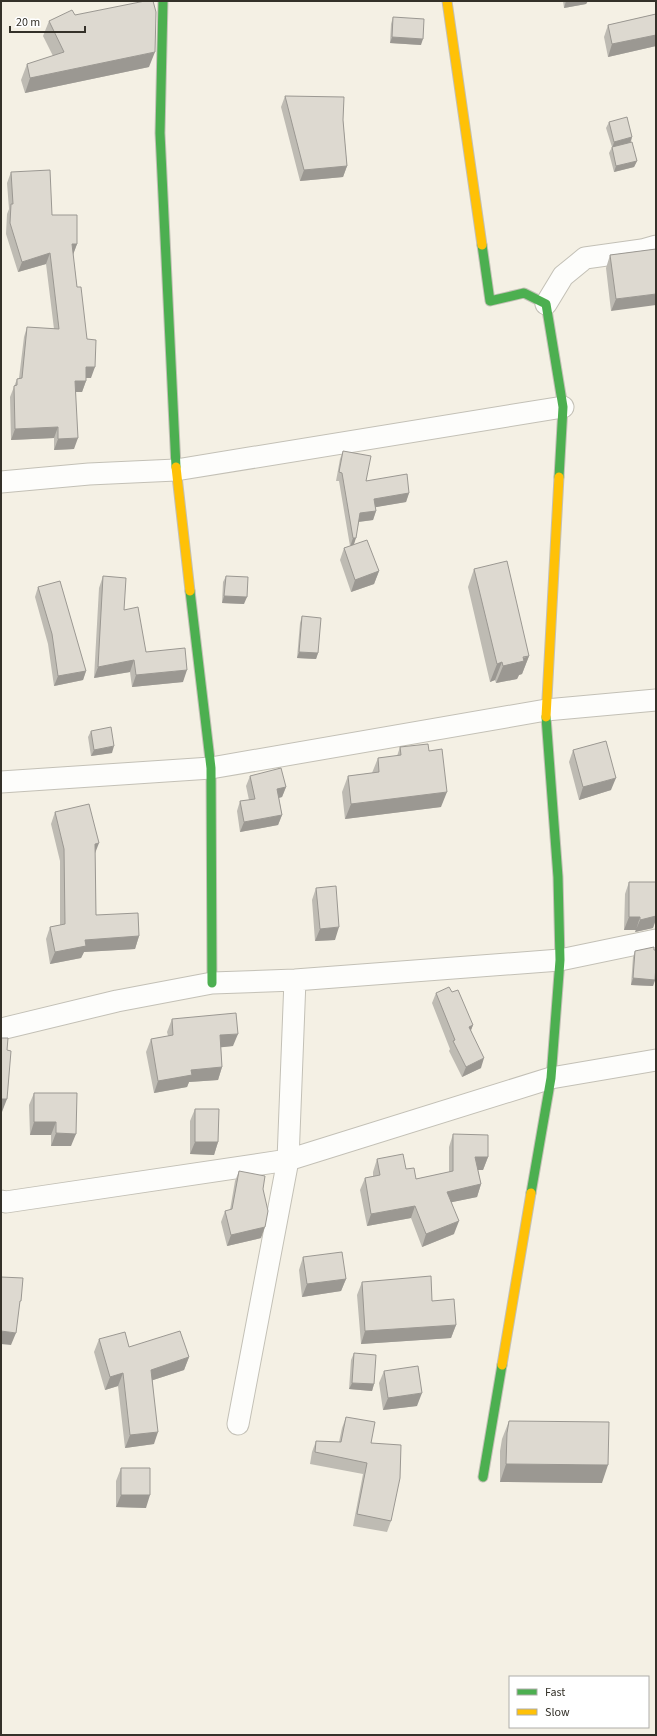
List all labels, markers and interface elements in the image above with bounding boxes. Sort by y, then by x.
scale bar [10,8,85,34]
text: 20 m [16,14,40,31]
legend [509,1676,649,1728]
text: Fast [545,1684,565,1701]
text: Slow [545,1704,570,1721]

